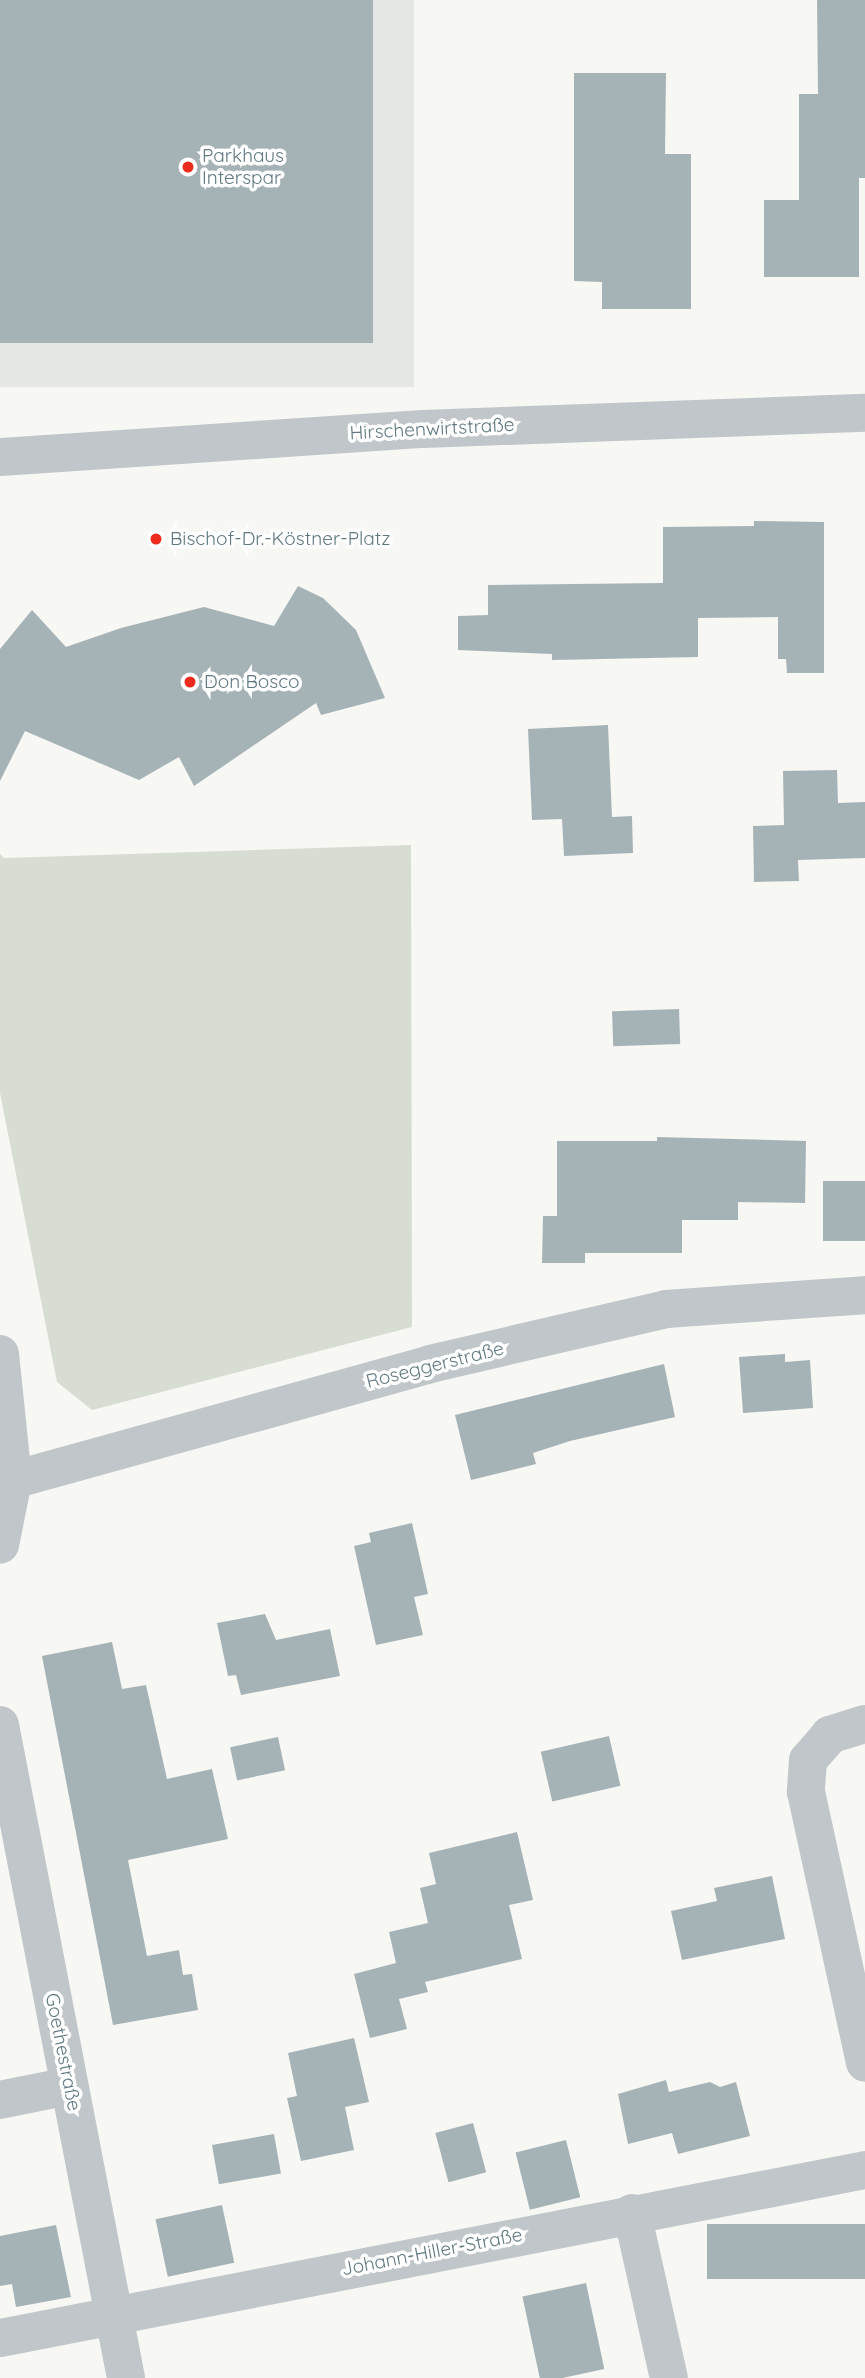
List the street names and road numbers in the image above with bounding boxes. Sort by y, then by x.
street label: Hirschenwirtstraße [349,413,515,445]
street label: Roseggerstraße [364,1337,506,1393]
street label: Goethestraße [40,1991,86,2113]
street label: Johann-Hiller-Straße [340,2223,524,2281]

